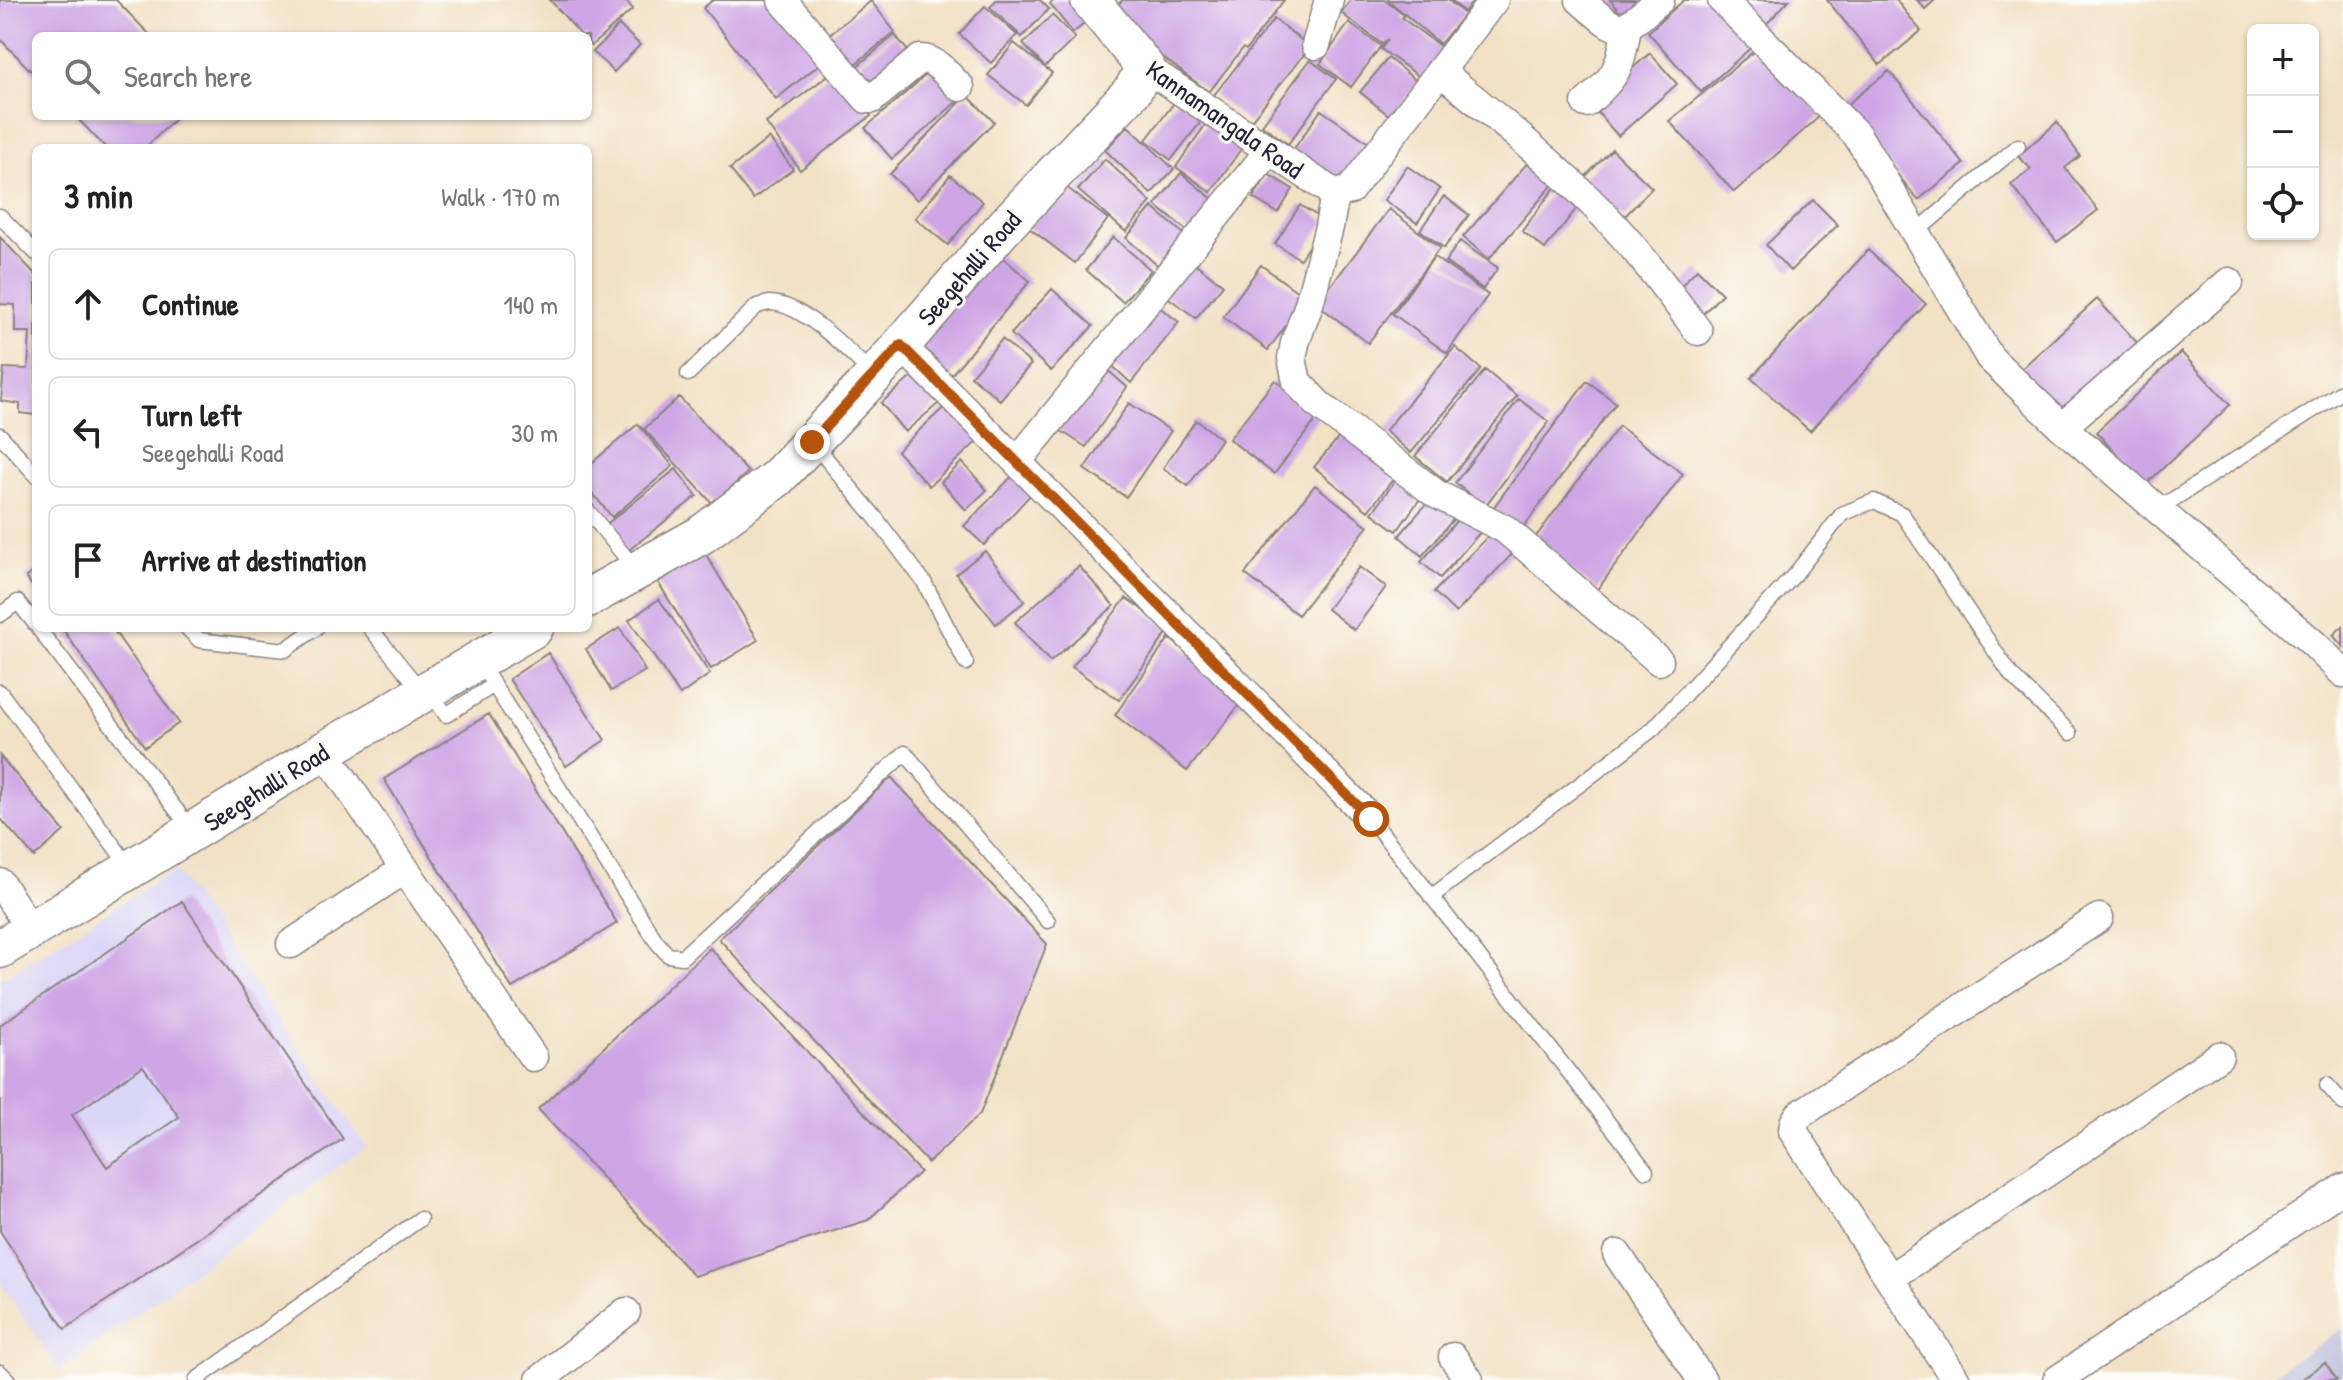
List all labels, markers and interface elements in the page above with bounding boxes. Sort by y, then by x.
map controls [2247,24,2319,240]
button: + [2247,24,2319,96]
search box [32,32,592,120]
street label: Kannamangala Road [1139,52,1311,186]
icon: search [60,54,104,98]
text: Search here [124,56,252,96]
button: − [2247,96,2319,168]
button: locate [2247,168,2319,240]
text: 3 min [64,173,133,219]
text: Walk · 170 m [441,179,560,214]
street label: Seegehalli Road [909,203,1029,333]
icon: ahead [66,282,110,326]
text: Continue [142,284,239,324]
text: 140 m [504,287,558,322]
text: Turn left [142,395,241,435]
icon: left [66,410,110,454]
text: 30 m [511,415,558,450]
route end [794,424,830,460]
text: Seegehalli Road [142,435,283,470]
icon: arrive [66,538,110,582]
text: Arrive at destination [142,540,367,580]
street label: Seegehalli Road [197,735,335,839]
route start [1353,801,1389,837]

